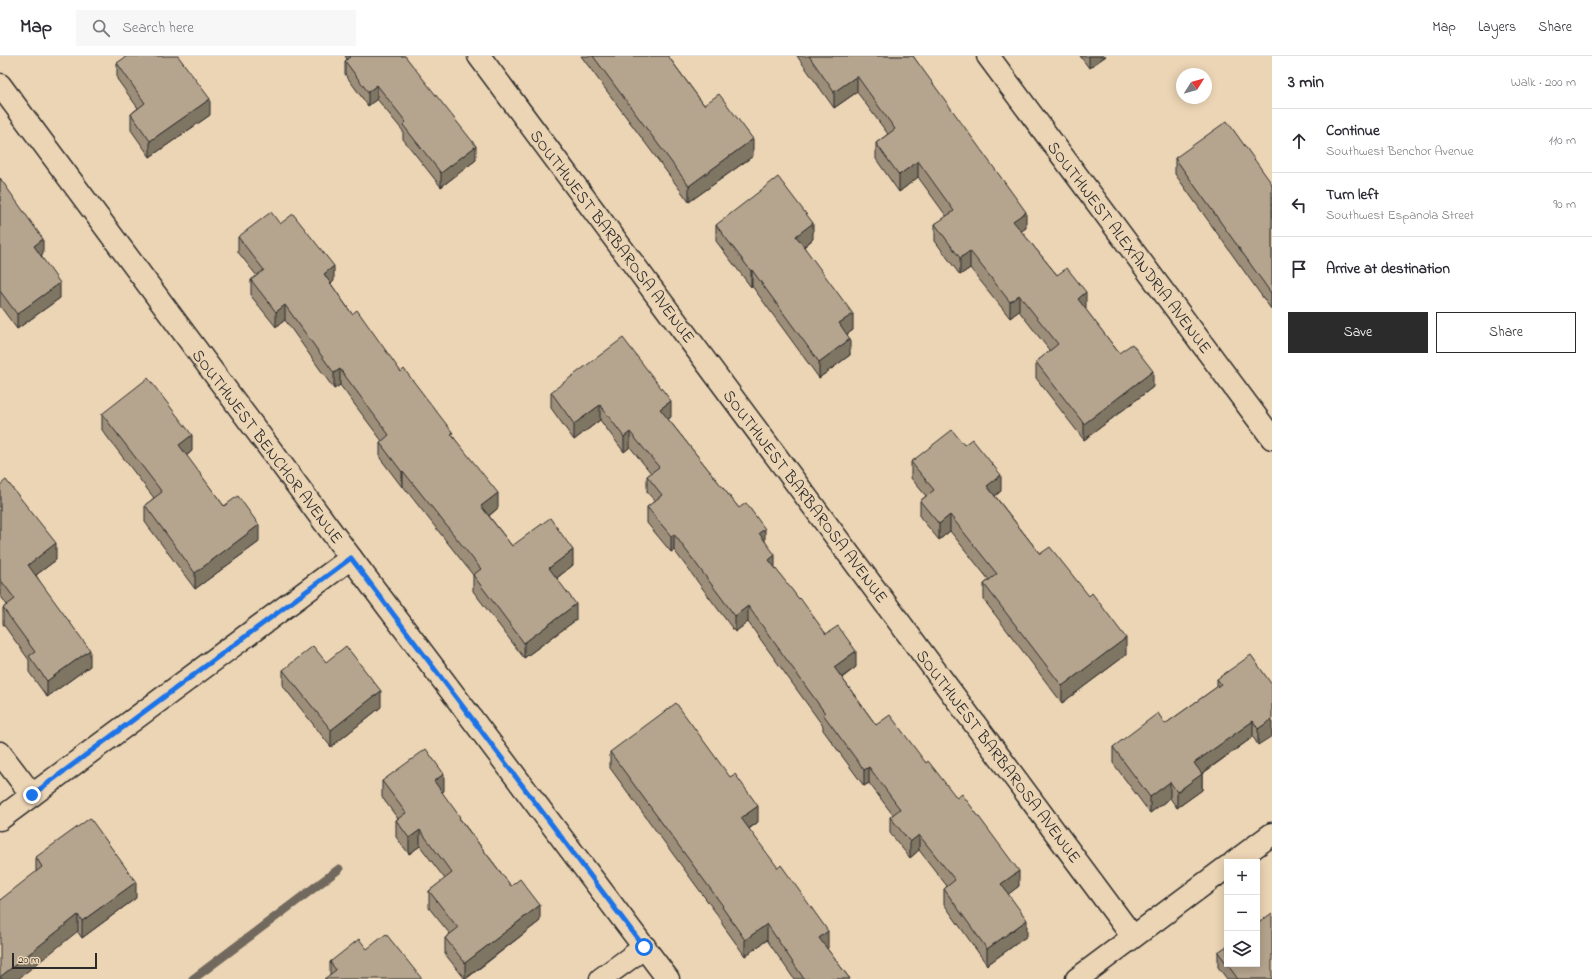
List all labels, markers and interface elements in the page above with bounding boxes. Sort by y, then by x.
search box [76,10,356,46]
text: Map [20,14,52,41]
icon: search [90,17,112,39]
text: Search here [122,17,194,39]
text: Map [1432,17,1456,38]
text: Layers [1478,17,1516,38]
text: Share [1538,17,1572,38]
north arrow [1176,68,1212,104]
text: 3 min [1288,70,1324,95]
text: Walk · 200 m [1511,73,1576,92]
text: Continue [1326,120,1380,142]
street label: SOUTHWEST BARBAROSA AVENUE [523,125,701,349]
icon: ahead [1288,130,1310,152]
text: 110 m [1549,131,1576,150]
street label: SOUTHWEST ALEXANDRIA AVENUE [1040,136,1217,359]
text: Southwest Benchor Avenue [1326,142,1473,161]
text: Turn left [1326,184,1379,206]
icon: left [1288,194,1310,216]
text: 90 m [1553,195,1576,214]
text: Southwest Espanola Street [1326,206,1474,225]
icon: arrive [1288,258,1310,280]
text: Arrive at destination [1326,258,1450,280]
button: Save [1288,312,1428,353]
button: Share [1436,312,1576,353]
street label: SOUTHWEST BENCHOR AVENUE [185,344,349,550]
street label: SOUTHWEST BARBAROSA AVENUE [716,385,894,609]
street label: SOUTHWEST BARBAROSA AVENUE [909,645,1087,869]
route end [23,786,41,804]
map controls [1224,859,1260,967]
button: + [1224,859,1260,895]
button: − [1224,895,1260,931]
button: layers [1224,931,1260,967]
route start [635,938,653,956]
scale bar [12,951,97,970]
text: 20 m [18,952,40,968]

